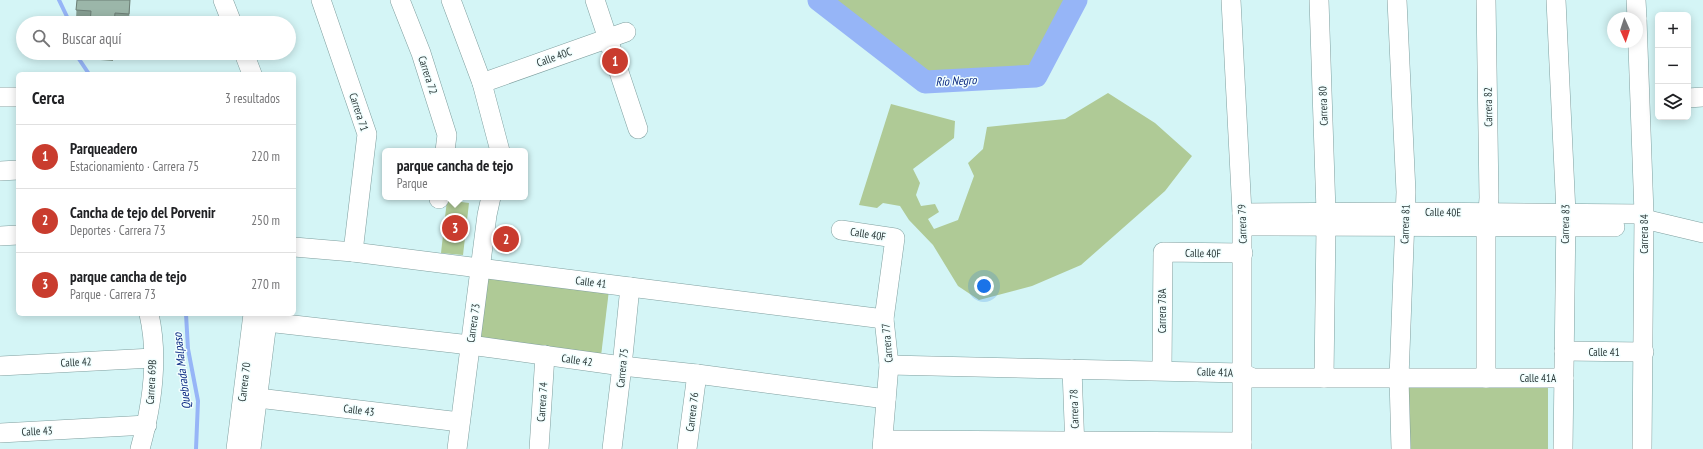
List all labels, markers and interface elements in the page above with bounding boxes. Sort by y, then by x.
north arrow [1607,12,1643,48]
map controls [1655,12,1691,120]
button: + [1655,12,1691,48]
search box [16,16,296,60]
icon: search [30,27,52,49]
text: Buscar aquí [62,29,122,48]
street label: Calle 40C [535,44,573,70]
pin: 1 [602,46,628,76]
button: − [1655,48,1691,84]
street label: Carrera 72 [415,54,441,96]
water label: Río Negro [935,72,978,89]
button: layers [1655,84,1691,120]
street label: Carrera 80 [1315,86,1331,126]
text: Cerca [32,87,65,109]
street label: Carrera 82 [1481,87,1495,127]
text: 3 resultados [225,90,280,107]
street label: Carrera 71 [346,91,372,133]
text: Parqueadero [70,139,138,158]
text: 1 [42,148,48,165]
text: 220 m [251,148,280,165]
popup [382,148,528,200]
text: parque cancha de tejo [397,156,513,175]
text: Estacionamiento · Carrera 75 [70,158,199,175]
text: Parque [397,175,428,192]
text: Cancha de tejo del Porvenir [70,203,215,222]
street label: Carrera 79 [1234,204,1250,244]
street label: Carrera 81 [1397,204,1413,244]
street label: Carrera 83 [1558,204,1572,244]
street label: Calle 40E [1425,205,1461,219]
text: 2 [42,212,48,229]
text: 250 m [251,212,280,229]
pin: 3 [442,213,468,243]
street label: Carrera 84 [1637,214,1651,254]
text: Deportes · Carrera 73 [70,222,166,239]
pin: 2 [493,224,519,254]
street label: Calle 40F [849,224,887,244]
street label: Calle 40F [1185,246,1221,260]
text: parque cancha de tejo [70,267,187,286]
street label: Calle 41 [575,273,607,291]
text: 3 [42,276,48,293]
text: 270 m [251,276,280,293]
your location [974,276,994,296]
text: Parque · Carrera 73 [70,286,156,303]
street label: Carrera 78A [1155,288,1169,333]
street label: Carrera 73 [463,302,483,344]
street label: Carrera 77 [878,323,896,363]
water label: Quebrada Malpaso [169,331,194,410]
street label: Calle 41 [1588,345,1620,359]
street label: Carrera 75 [613,348,631,388]
street label: Calle 42 [561,351,593,369]
street label: Calle 42 [60,354,92,370]
street label: Carrera 69B [143,359,159,405]
street label: Carrera 70 [235,361,253,402]
street label: Calle 41A [1197,364,1234,380]
street label: Calle 41A [1520,371,1557,385]
street label: Carrera 74 [534,382,550,422]
street label: Carrera 78 [1066,389,1082,429]
street label: Carrera 76 [683,391,701,432]
street label: Calle 43 [343,401,375,419]
street label: Calle 43 [21,423,53,439]

